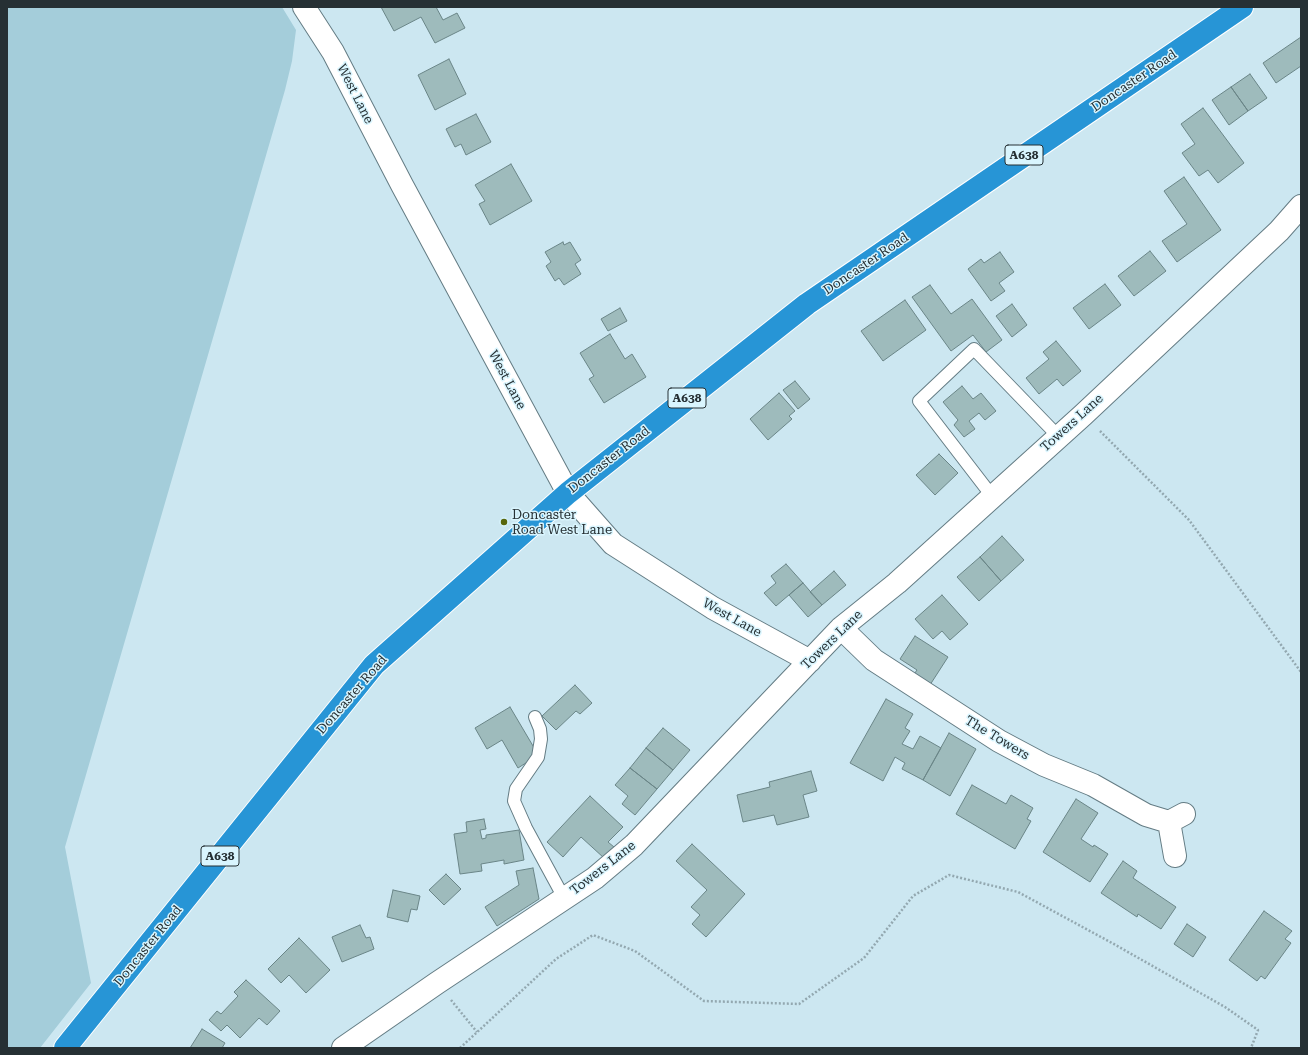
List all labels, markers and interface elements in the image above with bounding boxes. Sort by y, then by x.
street label: Doncaster Road [1088,47,1180,115]
street label: West Lane [333,62,377,126]
road number: A638 [1005,145,1043,165]
street label: Doncaster Road [820,230,912,298]
street label: West Lane [485,348,529,412]
road number: A638 [668,388,706,408]
street label: Towers Lane [1038,391,1106,455]
street label: Doncaster Road [565,423,653,497]
place label: Doncaster Road West Lane [512,507,612,538]
marker: Doncaster Road West Lane [499,517,509,527]
street label: West Lane [700,595,764,641]
street label: Towers Lane [798,607,866,673]
street label: Doncaster Road [314,652,390,738]
street label: The Towers [962,713,1032,763]
street label: Towers Lane [567,838,639,898]
road number: A638 [201,846,239,866]
street label: Doncaster Road [111,902,185,990]

